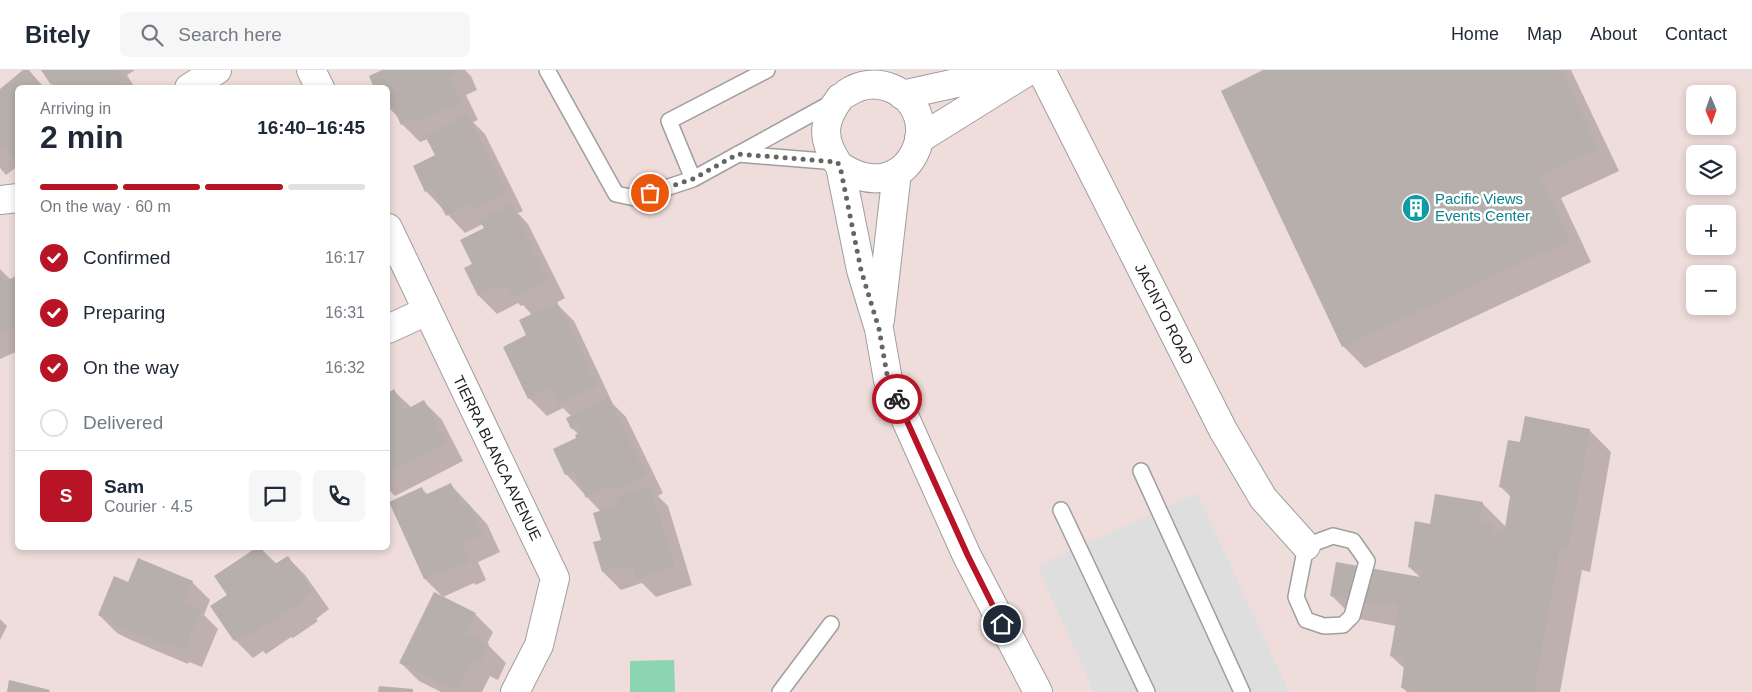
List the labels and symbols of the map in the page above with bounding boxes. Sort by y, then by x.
north arrow [1686,85,1736,135]
pin [629,172,671,214]
place label: Pacific Views Events Center [1435,190,1530,224]
building icon: Pacific Views Events Center [1401,193,1431,223]
street label: JACINTO ROAD [1132,260,1197,367]
street label: TIERRA BLANCA AVENUE [450,373,545,543]
courier [872,374,922,424]
pin [981,603,1023,645]

